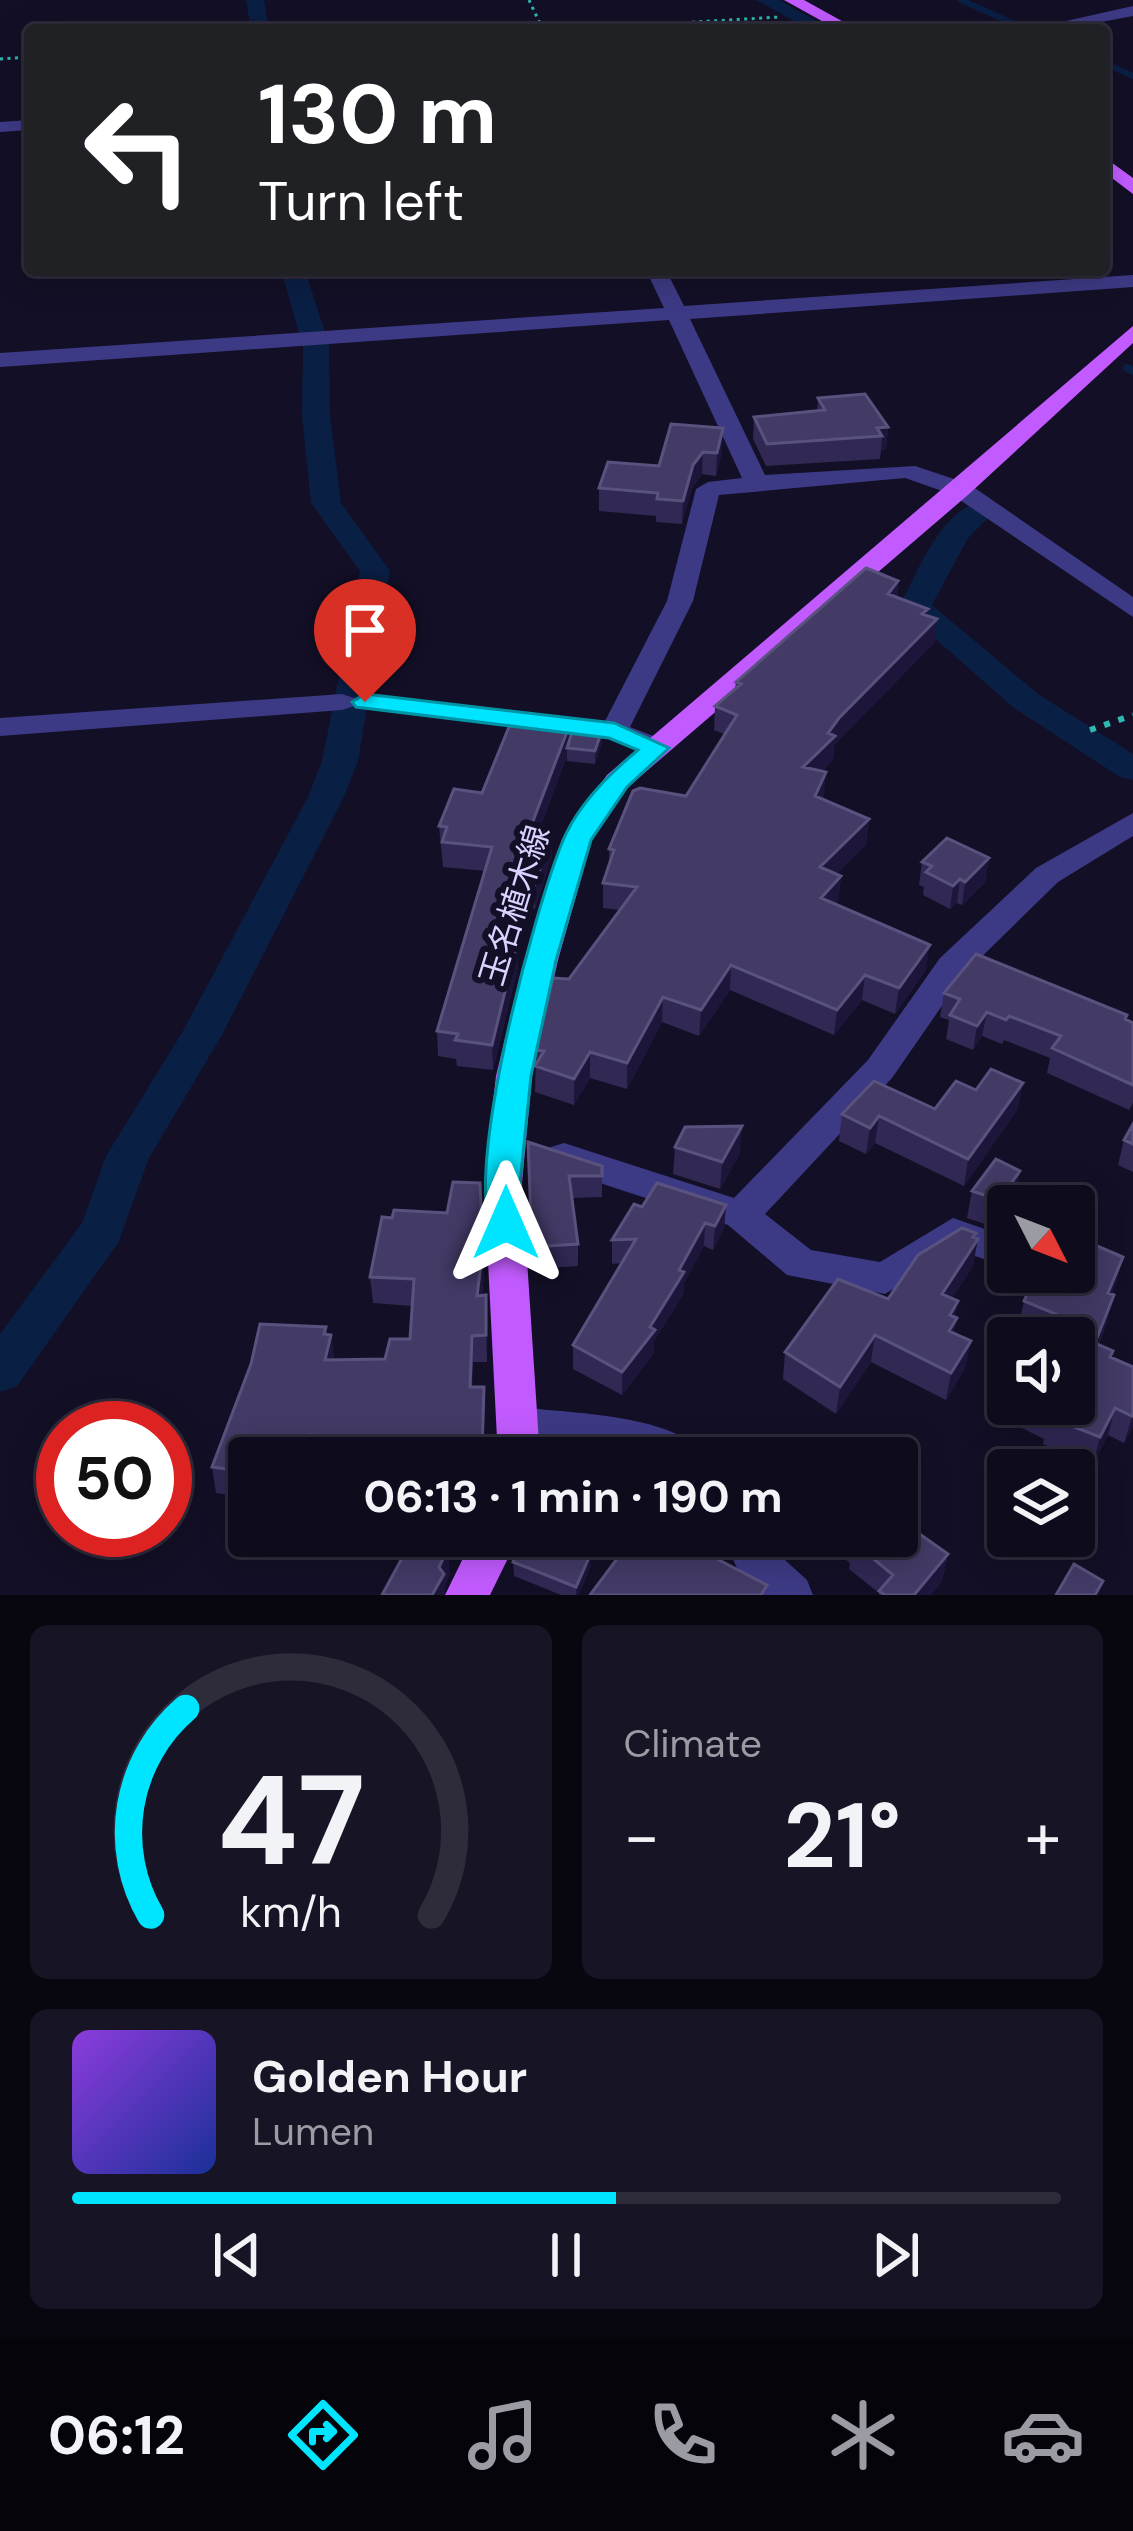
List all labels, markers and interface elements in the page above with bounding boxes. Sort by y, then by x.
text: 130 m [258,60,497,169]
icon: left [60,72,216,228]
text: Turn left [258,166,464,237]
pin [314,579,416,702]
icon: arrive [332,597,398,663]
street label: 玉名植木線 [470,820,559,990]
position arrow [443,1160,569,1286]
north arrow [987,1185,1095,1293]
map controls [987,1185,1095,1557]
button: sound [987,1317,1095,1425]
speed limit sign: 50 [36,1401,192,1557]
button: layers [987,1449,1095,1557]
text: 06:13 · 1 min · 190 m [363,1467,783,1526]
text: Climate [624,1718,762,1769]
text: 47 [217,1740,365,1903]
text: 21° [784,1778,901,1895]
text: − [624,1794,660,1879]
text: + [1025,1794,1061,1879]
text: km/h [240,1884,341,1940]
text: Golden Hour [252,2047,527,2106]
text: Lumen [252,2106,374,2157]
icon: previous [204,2222,270,2288]
icon: pause [533,2222,599,2288]
icon: next [863,2222,929,2288]
icon: directions [281,2393,365,2477]
icon: music [461,2393,545,2477]
icon: phone [641,2393,725,2477]
icon: climate [821,2393,905,2477]
icon: car [1001,2393,1085,2477]
text: 06:12 [48,2400,185,2471]

